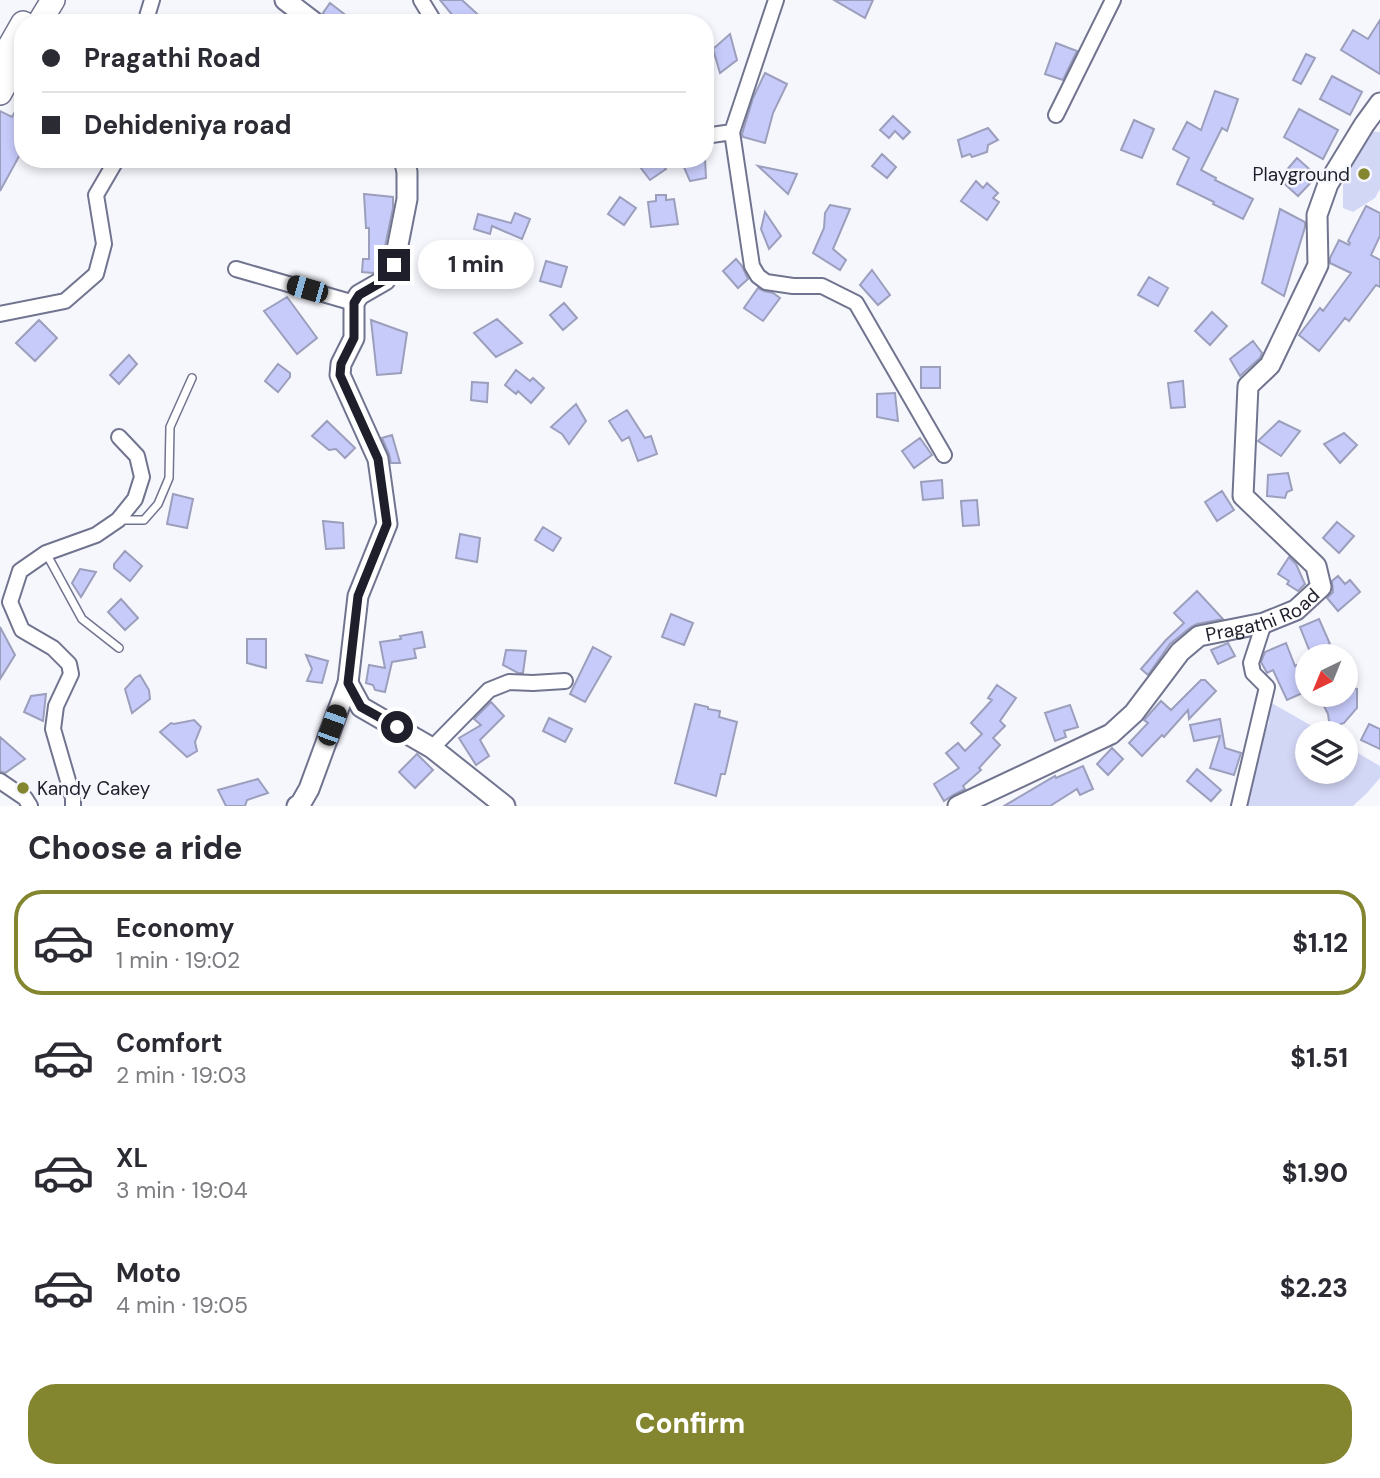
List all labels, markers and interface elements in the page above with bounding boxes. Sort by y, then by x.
text: Pragathi Road [84,41,261,75]
text: Dehideniya road [84,108,292,142]
place label: Playground [1252,162,1350,187]
marker: Playground [1356,166,1372,182]
callout: 1 min [418,240,534,290]
route end [378,249,410,281]
text: 1 min [448,249,504,279]
car [284,273,331,305]
street label: Pragathi Road [1203,582,1325,647]
north arrow [1295,644,1358,707]
map controls [1295,644,1358,784]
car [315,702,350,748]
route start [381,711,413,743]
button: layers [1295,721,1358,784]
place label: Kandy Cakey [37,776,151,801]
marker: Kandy Cakey [15,780,31,796]
text: Choose a ride [28,827,243,869]
icon: car [32,911,95,974]
text: Economy [116,911,234,945]
text: $1.12 [1292,926,1348,960]
text: 1 min · 19:02 [116,945,240,975]
icon: car [32,1026,95,1089]
text: Comfort [116,1026,222,1060]
text: $1.51 [1290,1041,1348,1075]
text: 2 min · 19:03 [116,1060,247,1090]
icon: car [32,1141,95,1204]
text: XL [116,1141,148,1175]
text: $1.90 [1282,1156,1348,1190]
text: 3 min · 19:04 [116,1175,248,1205]
icon: car [32,1256,95,1319]
text: Moto [116,1256,181,1290]
text: $2.23 [1280,1271,1348,1305]
text: 4 min · 19:05 [116,1290,248,1320]
button: Confirm [28,1384,1352,1464]

